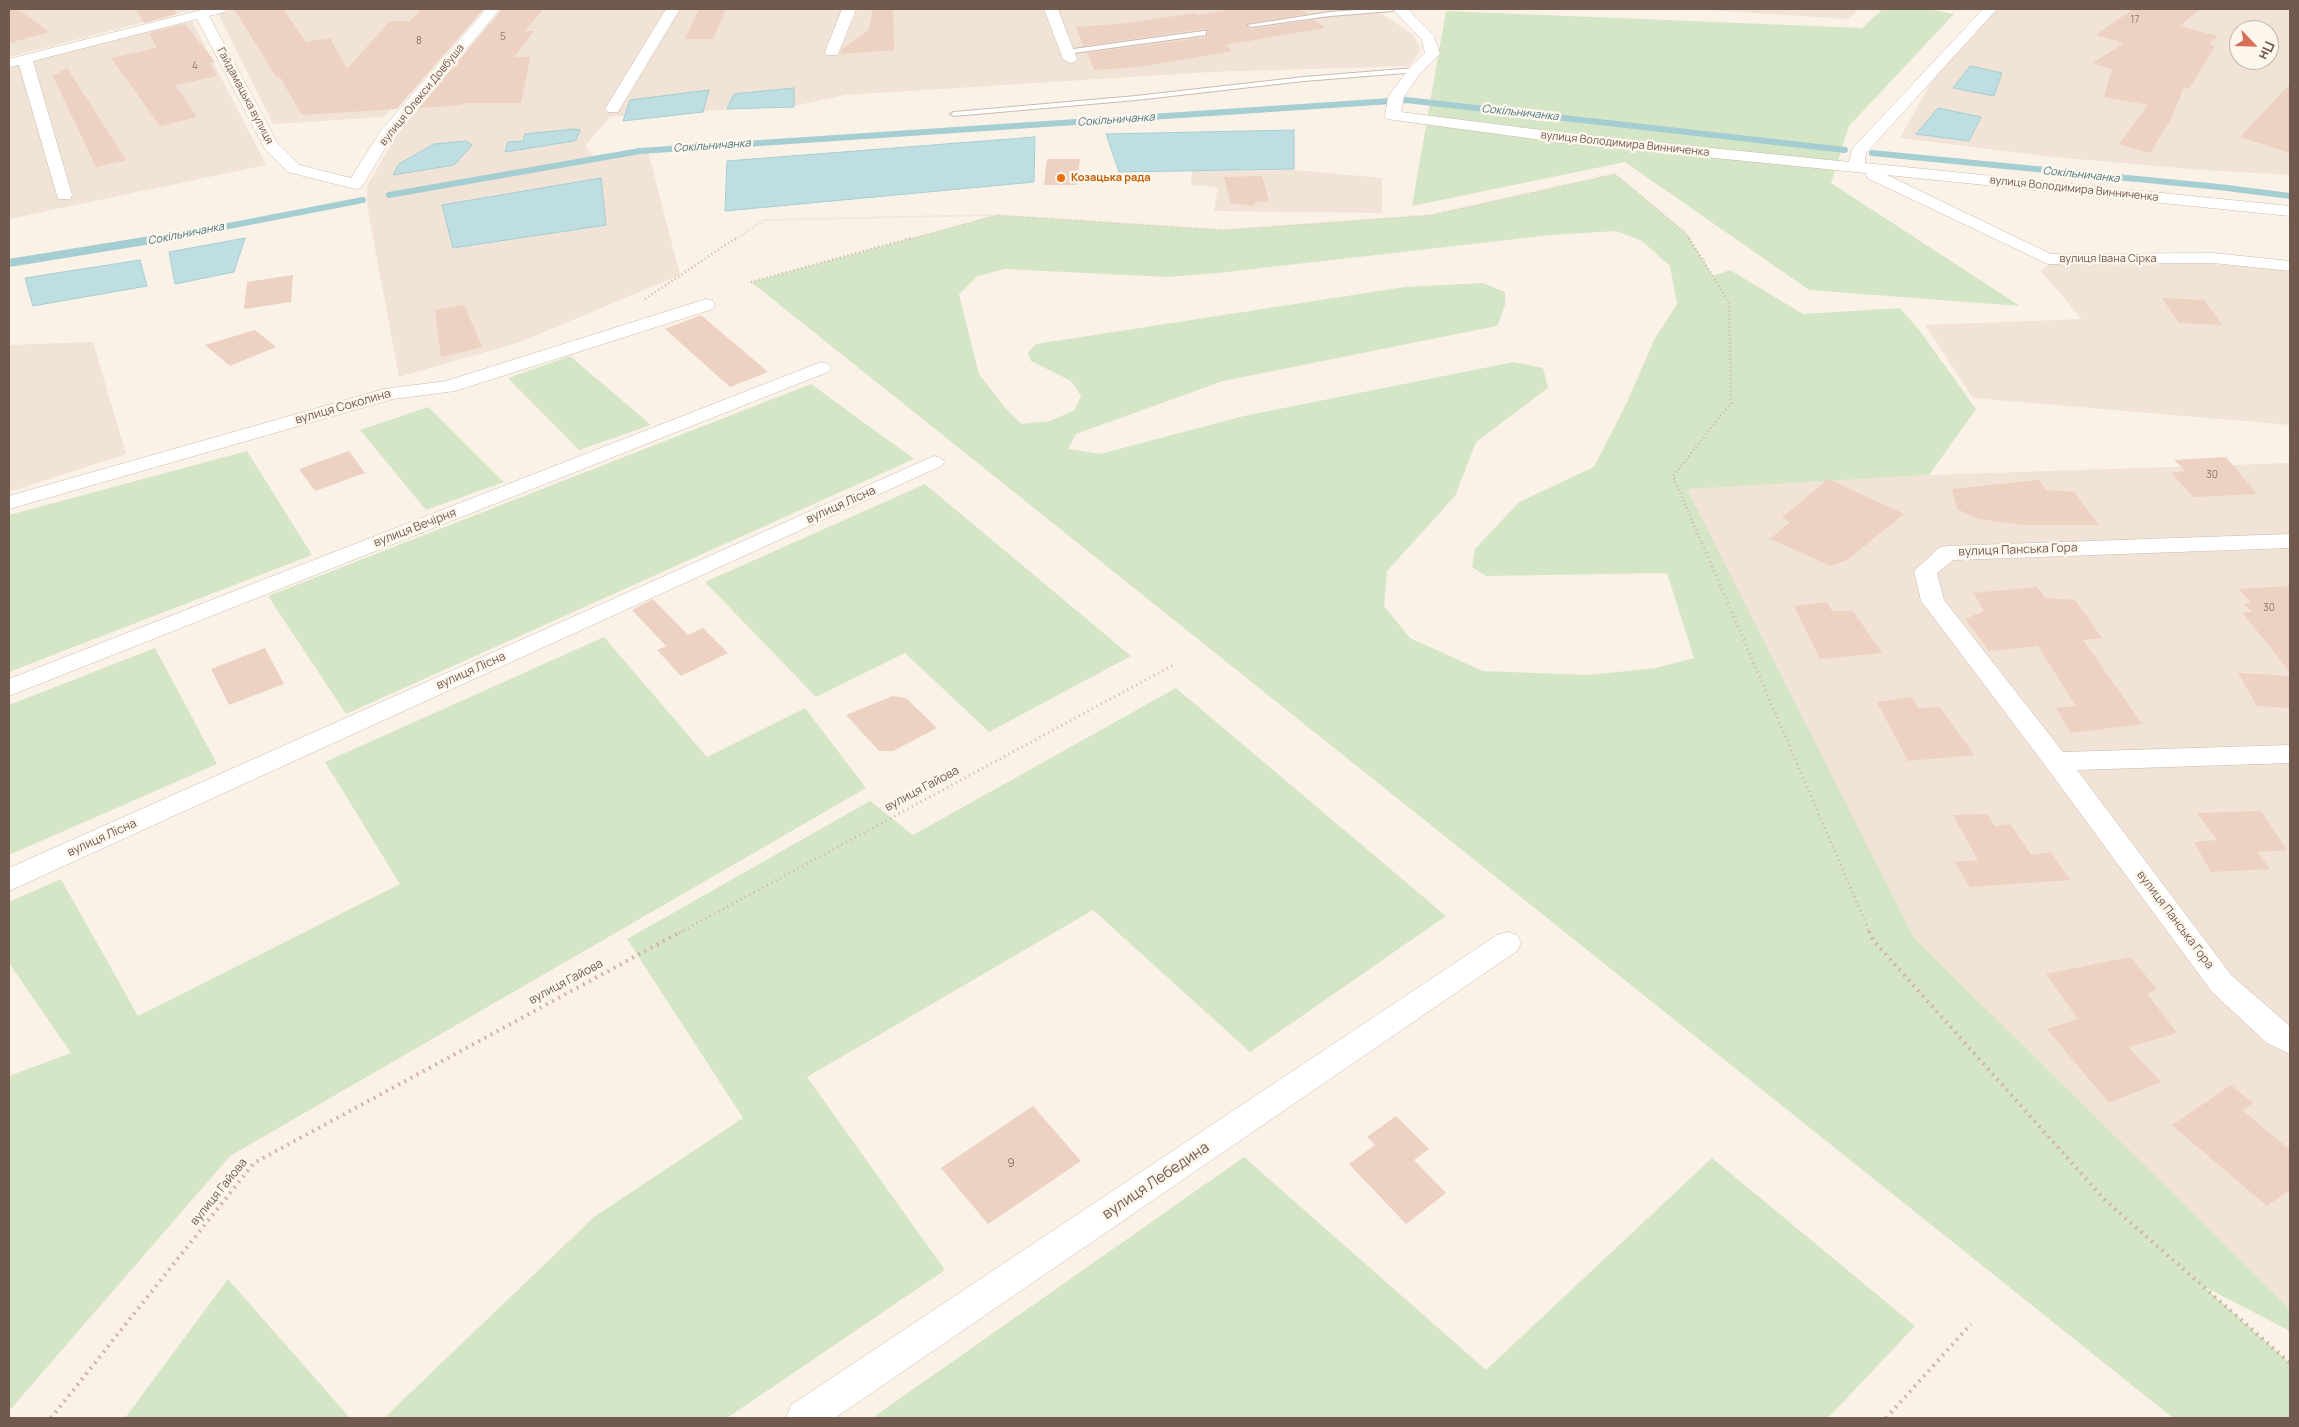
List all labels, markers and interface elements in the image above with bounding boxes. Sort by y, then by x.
house number: 17 [2131,14,2139,26]
north arrow [2229,20,2279,70]
house number: 5 [500,31,506,43]
house number: 8 [416,35,422,47]
text: Пн [2255,38,2280,63]
street label: вулиця Олекси Довбуша [377,42,467,148]
street label: Гайдамацька вулиця [214,46,276,146]
house number: 4 [192,60,198,72]
water label: Сокільничанка [1481,102,1559,124]
water label: Сокільничанка [1077,111,1155,129]
street label: вулиця Володимира Винниченка [1540,129,1710,159]
water label: Сокільничанка [673,137,751,155]
water label: Сокільничанка [2042,164,2120,186]
place label: Козацька рада [1071,171,1151,185]
marker: Козацька рада [1055,172,1067,184]
street label: вулиця Володимира Винниченка [1989,174,2159,204]
water label: Сокільничанка [147,220,225,248]
street label: вулиця Івана Сірка [2059,252,2157,266]
street label: вулиця Соколина [294,386,392,428]
house number: 30 [2206,469,2218,481]
street label: вулиця Лісна [804,483,878,527]
street label: вулиця Вечірня [372,506,458,550]
street label: вулиця Панська Гора [1958,541,2078,559]
house number: 30 [2263,602,2275,614]
street label: вулиця Лісна [434,649,508,693]
street label: вулиця Гайова [882,763,962,815]
street label: вулиця Лісна [65,816,139,860]
street label: вулиця Панська Гора [2133,868,2217,972]
street label: вулиця Гайова [526,956,606,1008]
street label: вулиця Лебедина [1099,1139,1213,1223]
street label: вулиця Гайова [188,1156,250,1228]
house number: 9 [1007,1157,1015,1171]

